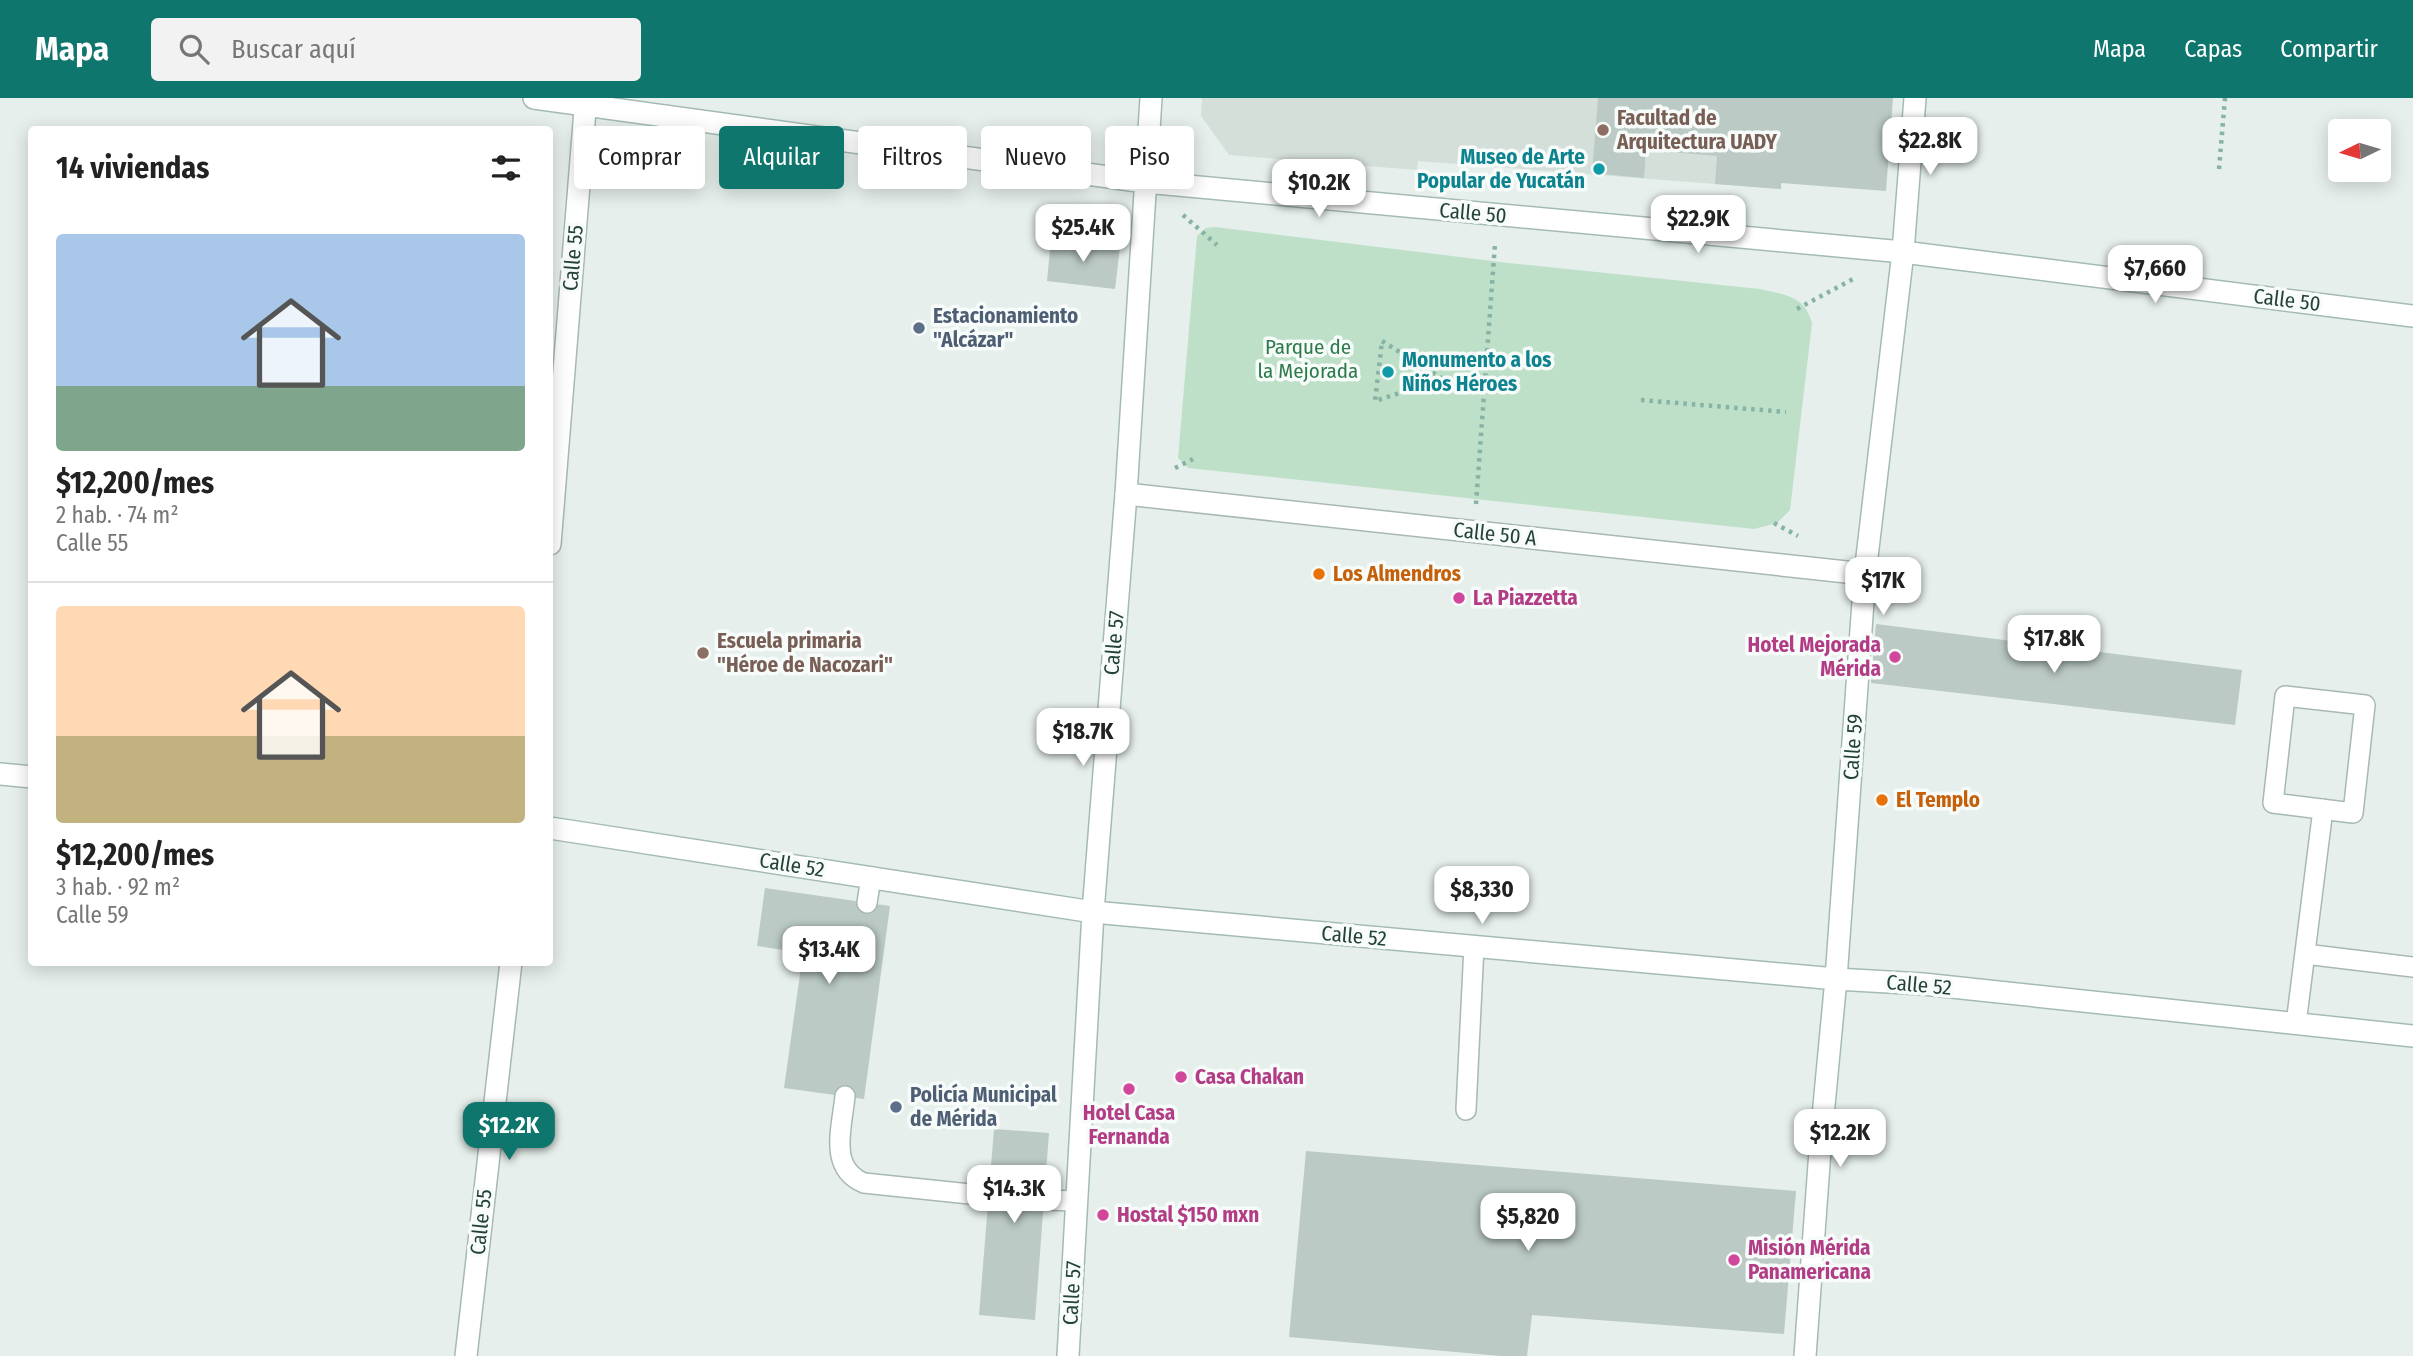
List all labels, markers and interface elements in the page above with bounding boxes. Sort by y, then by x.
search box [151,18,641,81]
text: Mapa [35,29,109,69]
icon: search [175,30,213,68]
text: Buscar aquí [231,34,356,65]
text: Mapa [2093,35,2146,63]
text: Capas [2184,35,2242,63]
text: Compartir [2280,35,2378,63]
place label: Facultad de Arquitectura UADY [1616,105,1778,155]
pin: $22.8K [1873,118,1987,177]
north arrow [2328,119,2390,182]
map controls [2328,119,2391,182]
marker: Facultad de Arquitectura UADY [1595,122,1611,138]
chip: Comprar [574,126,705,189]
chip: Alquilar [719,126,844,189]
chip: Filtros [858,126,967,189]
chip: Nuevo [981,126,1091,189]
chip: Piso [1105,126,1194,189]
text: $22.8K [1898,126,1962,154]
place label: Museo de Arte Popular de Yucatán [1417,144,1585,194]
icon: filters [487,149,525,187]
text: 14 viviendas [56,150,209,186]
pin: $10.2K [1262,159,1376,219]
marker: Museo de Arte Popular de Yucatán [1591,161,1607,177]
text: $10.2K [1288,168,1350,196]
pin: $22.9K [1641,195,1755,255]
street label: Calle 50 [1438,197,1508,229]
pin: $25.4K [1026,204,1140,264]
text: $22.9K [1667,204,1729,232]
text: $25.4K [1051,213,1115,241]
street label: Calle 55 [557,224,589,292]
pin: $7,660 [2098,246,2212,305]
text: $7,660 [2124,254,2186,282]
icon: home [228,280,354,406]
street label: Calle 50 [2252,283,2322,317]
place label: Estacionamiento "Alcázar" [933,303,1078,353]
marker: Estacionamiento "Alcázar" [911,320,927,336]
park label: Parque de la Mejorada [1258,334,1358,384]
place label: Monumento a los Niños Héroes [1402,347,1551,397]
marker: Monumento a los Niños Héroes [1380,364,1396,380]
text: $12,200/mes [56,465,214,501]
text: 2 hab. · 74 m² [56,501,179,529]
street label: Calle 50 A [1452,517,1538,551]
text: Calle 55 [56,529,128,557]
pin: $17K [1842,558,1924,617]
place label: Los Almendros [1333,561,1461,587]
marker: Los Almendros [1311,566,1327,582]
text: $17K [1861,566,1905,594]
place label: La Piazzetta [1473,585,1578,611]
marker: La Piazzetta [1451,590,1467,606]
street label: Calle 57 [1098,610,1130,676]
pin: $17.8K [1997,616,2111,675]
text: $17.8K [2024,624,2084,652]
place label: Escuela primaria "Héroe de Nacozari" [717,628,893,678]
place label: Hotel Mejorada Mérida [1748,632,1881,682]
marker: Escuela primaria "Héroe de Nacozari" [695,645,711,661]
marker: Hotel Mejorada Mérida [1887,649,1903,665]
icon: home [228,652,354,778]
pin: $18.7K [1026,708,1140,768]
street label: Calle 59 [1838,713,1868,781]
text: $18.7K [1053,717,1113,745]
place label: El Templo [1896,787,1980,813]
marker: El Templo [1874,792,1890,808]
text: $12,200/mes [56,837,214,873]
street label: Calle 52 [758,847,826,883]
pin: $8,330 [1425,866,1539,926]
text: 3 hab. · 92 m² [56,873,180,901]
text: $8,330 [1450,875,1514,903]
text: Calle 59 [56,901,129,929]
street label: Calle 52 [1320,920,1388,952]
pin: $13.4K [772,926,886,986]
text: $13.4K [798,935,860,963]
street label: Calle 52 [1885,969,1953,1001]
place label: Casa Chakan [1195,1064,1304,1090]
marker: Casa Chakan [1173,1069,1189,1085]
marker: Hotel Casa Fernanda [1121,1081,1137,1097]
place label: Policía Municipal de Mérida [910,1082,1057,1132]
marker: Policía Municipal de Mérida [888,1099,904,1115]
place label: Hotel Casa Fernanda [1083,1100,1175,1150]
pin: $12.2K [452,1102,566,1162]
pin: $12.2K [1783,1110,1897,1169]
text: $12.2K [479,1111,539,1139]
text: $12.2K [1810,1118,1870,1146]
pin: $14.3K [957,1166,1071,1225]
text: $14.3K [983,1174,1045,1202]
street label: Calle 55 [465,1188,497,1256]
pin: $5,820 [1471,1194,1585,1253]
place label: Hostal $150 mxn [1117,1202,1259,1228]
text: $5,820 [1496,1202,1560,1230]
marker: Hostal $150 mxn [1095,1207,1111,1223]
place label: Misión Mérida Panamericana [1748,1235,1871,1285]
marker: Misión Mérida Panamericana [1726,1252,1742,1268]
street label: Calle 57 [1057,1260,1087,1326]

